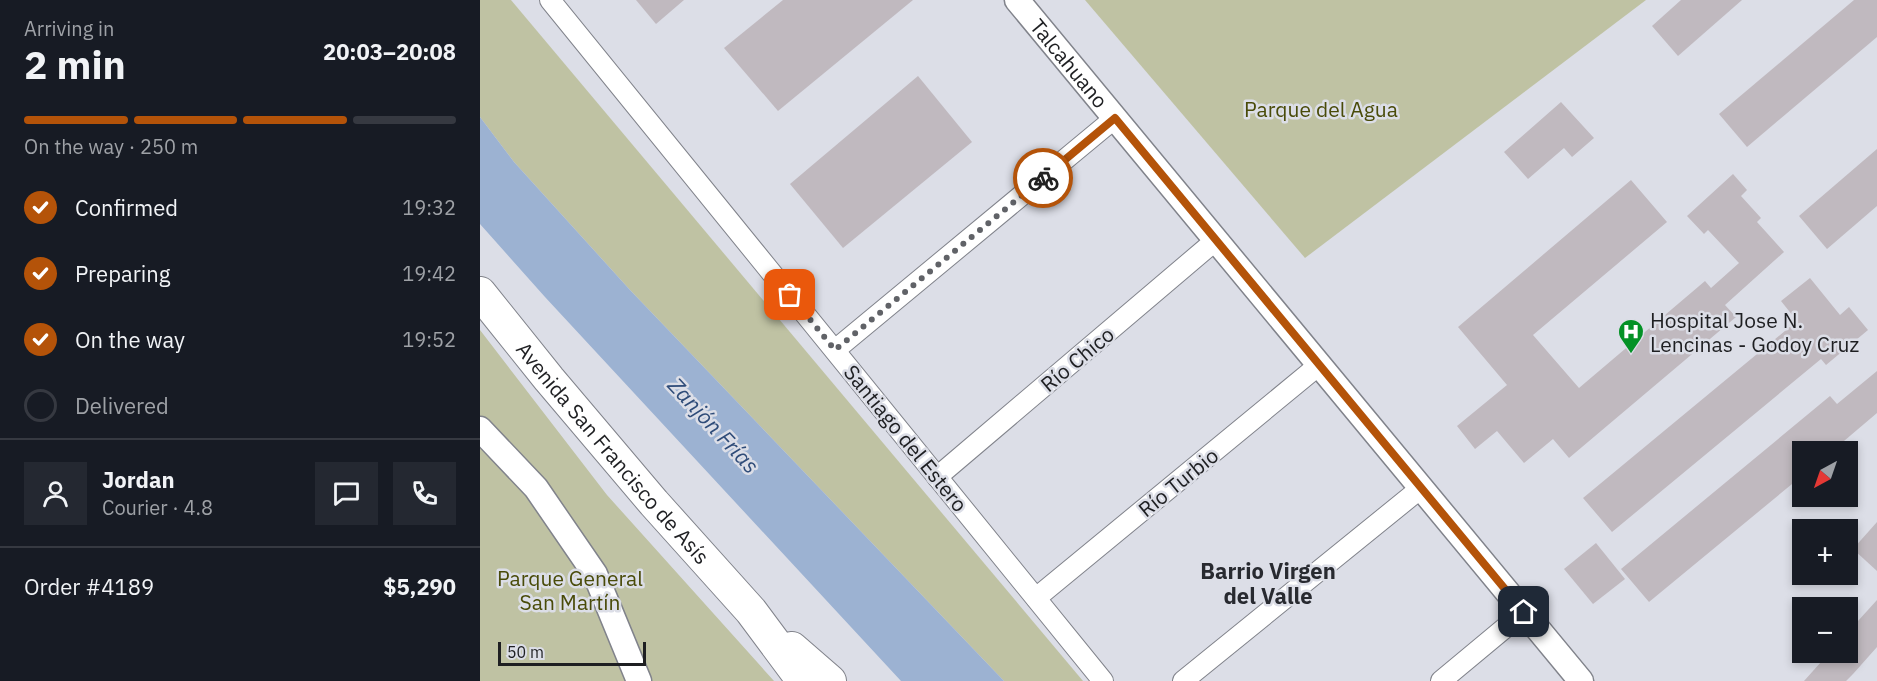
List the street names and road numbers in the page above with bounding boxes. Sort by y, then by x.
street label: Talcahuano [1024,13,1115,114]
street label: Río Chico [1034,320,1120,398]
street label: Avenida San Francisco de Asís [510,336,716,570]
street label: Santiago del Estero [838,359,974,517]
street label: Río Turbio [1132,441,1224,523]

